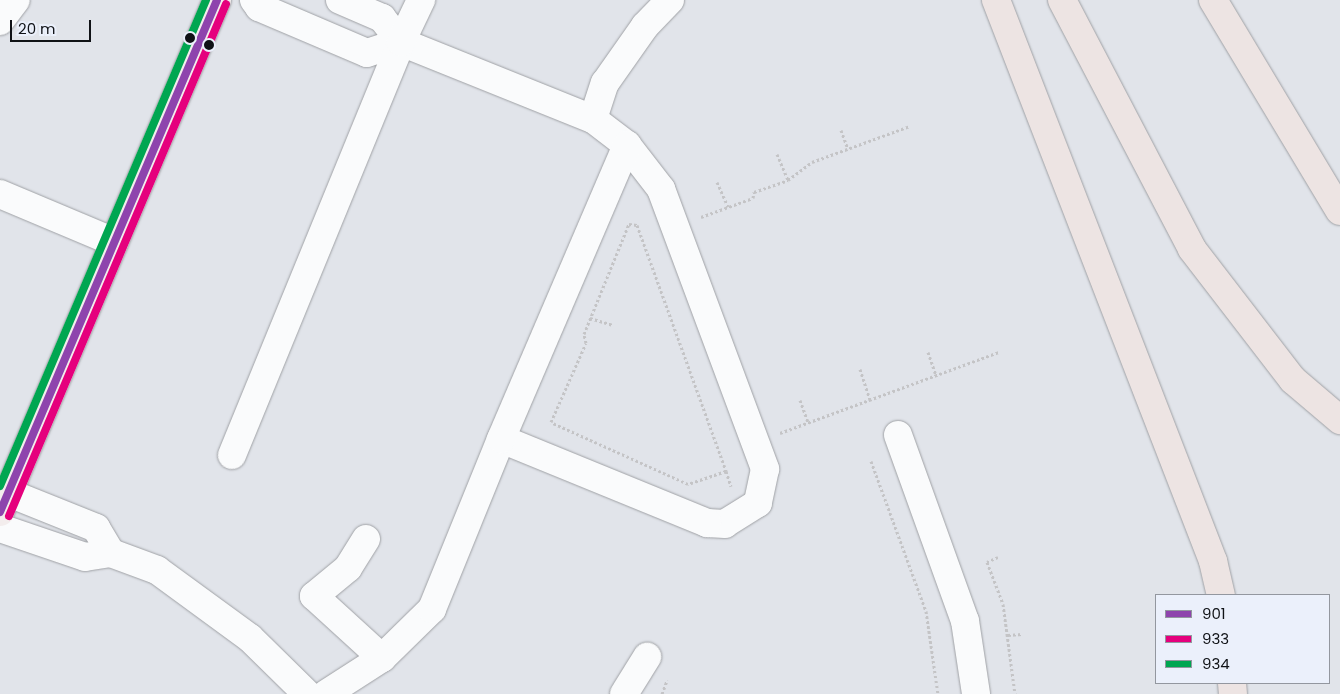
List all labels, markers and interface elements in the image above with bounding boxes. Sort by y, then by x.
scale bar [12,10,94,42]
text: 20 m [18,18,56,39]
unlabelled marker [185,33,195,43]
unlabelled marker [204,40,214,50]
legend [1155,594,1330,684]
text: 901 [1202,603,1226,624]
text: 933 [1202,628,1229,649]
text: 934 [1202,653,1230,674]

